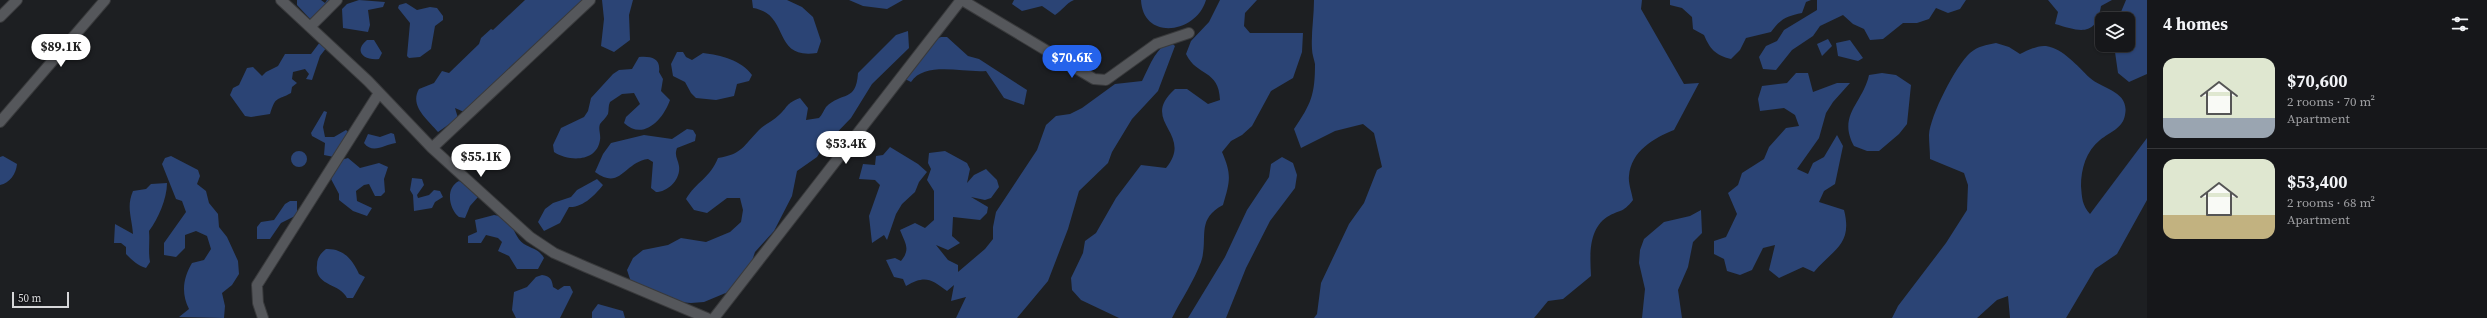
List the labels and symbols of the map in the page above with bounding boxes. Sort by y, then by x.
pin: $89.1K [28,34,94,68]
pin: $70.6K [1039,45,1105,79]
pin: $53.4K [813,131,879,165]
pin: $55.1K [448,144,514,178]
scale bar [12,290,69,309]

